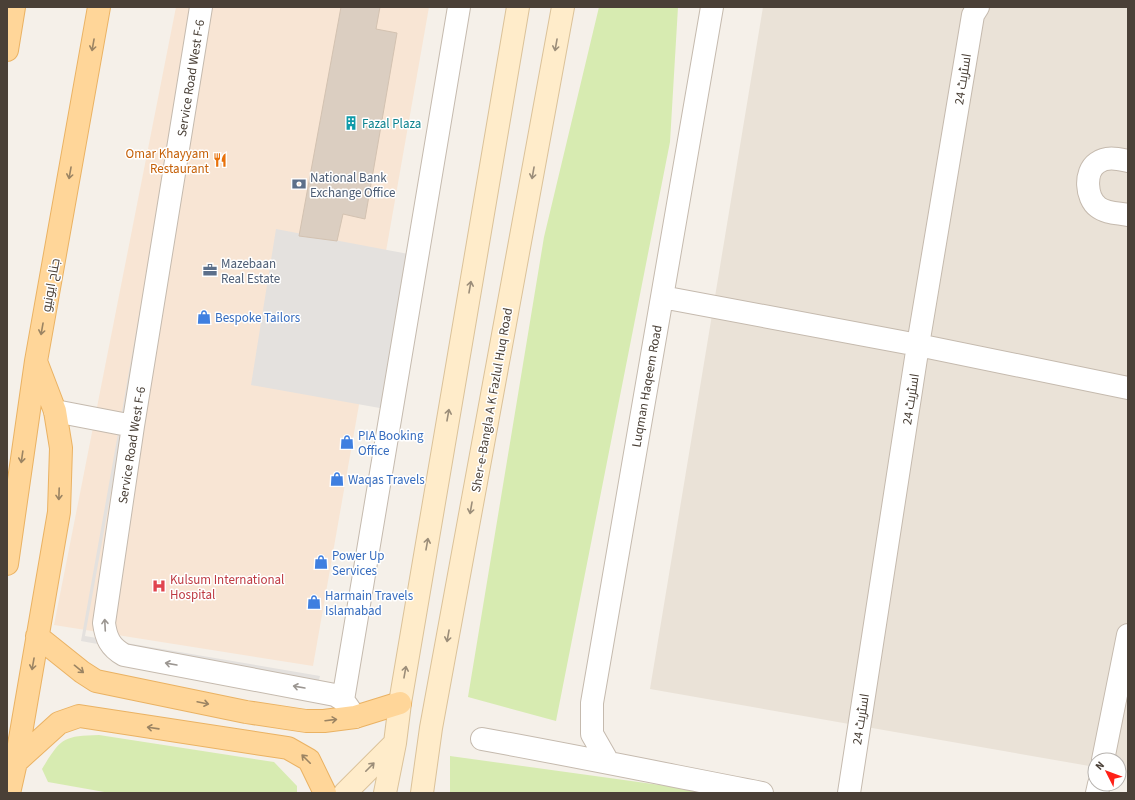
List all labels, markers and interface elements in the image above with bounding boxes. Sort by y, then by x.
street label: Service Road West F-6 [173,18,209,138]
one-way arrow [552,38,560,51]
one-way arrow [88,39,96,52]
street label: اسٹریٹ 24 [950,52,976,106]
building icon: Fazal Plaza [343,115,359,131]
place label: Fazal Plaza [362,115,421,133]
place label: Omar Khayyam Restaurant [126,145,210,178]
restaurant icon: Omar Khayyam Restaurant [212,152,228,168]
one-way arrow [66,166,74,179]
one-way arrow [528,166,536,179]
place label: National Bank Exchange Office [310,169,396,202]
bank icon: National Bank Exchange Office [291,176,307,192]
place label: Mazebaan Real Estate [221,255,280,288]
street label: جناح ایونیو [37,257,65,313]
office icon: Mazebaan Real Estate [202,262,218,278]
one-way arrow [466,281,474,294]
street label: Sher-e-Bangla A K Fazlul Huq Road [467,306,517,494]
shop icon: Bespoke Tailors [196,309,212,325]
place label: Bespoke Tailors [215,309,301,327]
one-way arrow [38,322,46,335]
street label: Luqman Haqeem Road [627,324,667,449]
street label: اسٹریٹ 24 [898,372,924,426]
street label: Service Road West F-6 [114,385,150,505]
one-way arrow [445,409,453,422]
place label: PIA Booking Office [358,427,424,460]
shop icon: PIA Booking Office [339,434,355,450]
one-way arrow [18,451,26,464]
shop icon: Waqas Travels [329,471,345,487]
place label: Waqas Travels [348,471,425,489]
one-way arrow [56,487,63,500]
one-way arrow [467,501,475,514]
one-way arrow [423,537,431,550]
place label: Power Up Services [332,547,385,580]
shop icon: Power Up Services [313,554,329,570]
place label: Kulsum International Hospital [170,571,284,604]
hospital icon: Kulsum International Hospital [151,578,167,594]
place label: Harmain Travels Islamabad [325,587,414,620]
shop icon: Harmain Travels Islamabad [306,594,322,610]
one-way arrow [102,618,109,631]
one-way arrow [444,629,452,642]
one-way arrow [29,657,37,670]
one-way arrow [165,660,178,668]
one-way arrow [73,665,84,674]
one-way arrow [401,666,409,679]
one-way arrow [293,683,306,691]
street label: اسٹریٹ 24 [848,692,874,746]
one-way arrow [196,699,209,707]
one-way arrow [324,717,337,724]
one-way arrow [147,724,160,732]
north arrow [1087,752,1127,792]
one-way arrow [301,755,311,764]
text: N [1092,758,1108,773]
one-way arrow [365,762,375,772]

